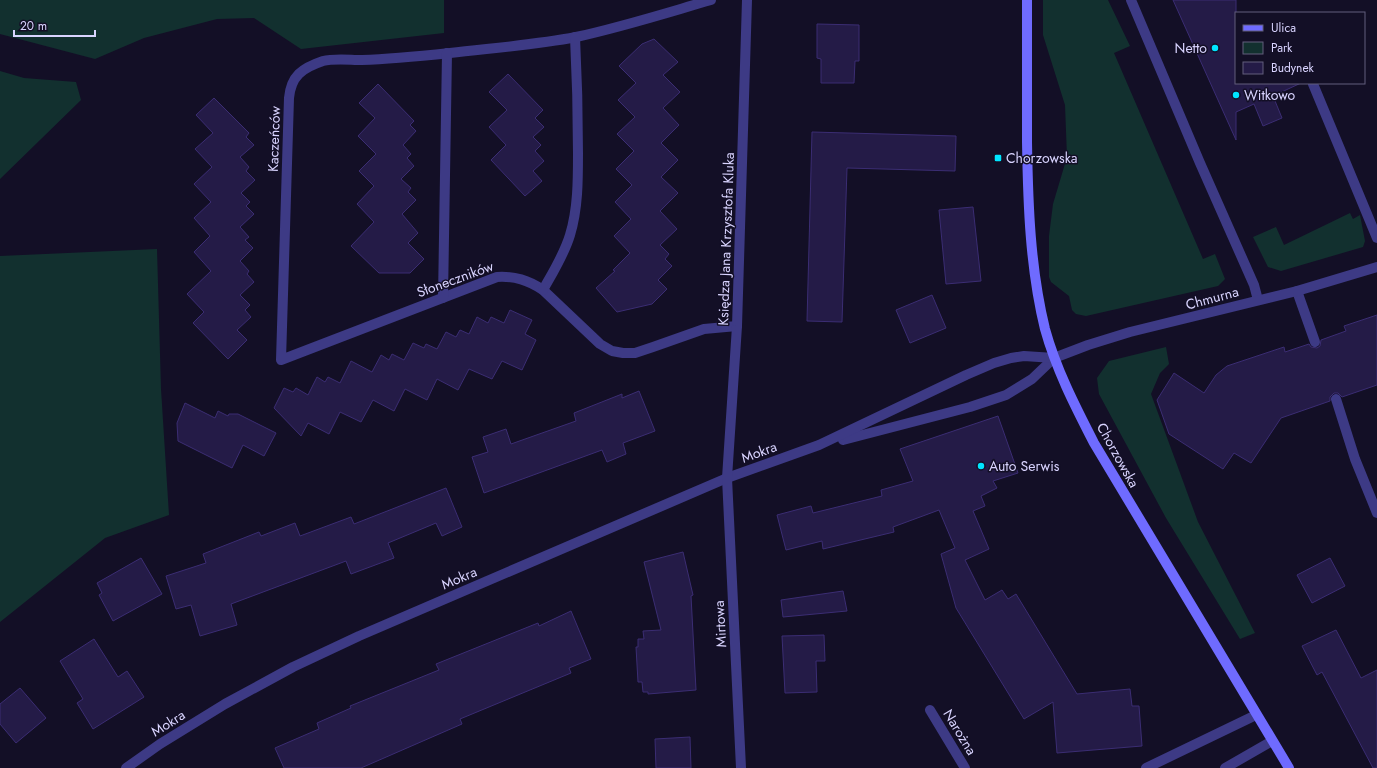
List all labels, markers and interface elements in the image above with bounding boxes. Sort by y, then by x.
scale bar [14,12,95,38]
legend [1235,12,1365,84]
text: 20 m [20,17,47,35]
text: Ulica [1271,19,1296,37]
place label: Netto [1175,38,1207,58]
text: Park [1271,39,1293,57]
marker: Netto [1210,43,1220,53]
text: Budynek [1271,59,1315,77]
place label: Witkowo [1244,85,1296,105]
marker: Witkowo [1231,90,1241,100]
street label: Kaczeńców [263,105,285,172]
place label: Chorzowska [1006,148,1078,168]
street label: Księdza Jana Krzysztofa Kluka [713,152,739,326]
marker: Chorzowska [993,153,1003,163]
street label: Słoneczników [414,256,497,302]
street label: Chmurna [1183,281,1241,315]
street label: Chorzowska [1092,419,1144,491]
street label: Mokra [738,436,780,468]
place label: Auto Serwis [989,456,1060,476]
marker: Auto Serwis [976,461,986,471]
street label: Mokra [438,562,480,594]
street label: Mirtowa [709,600,731,648]
street label: Mokra [147,705,189,741]
street label: Narożna [938,705,982,759]

